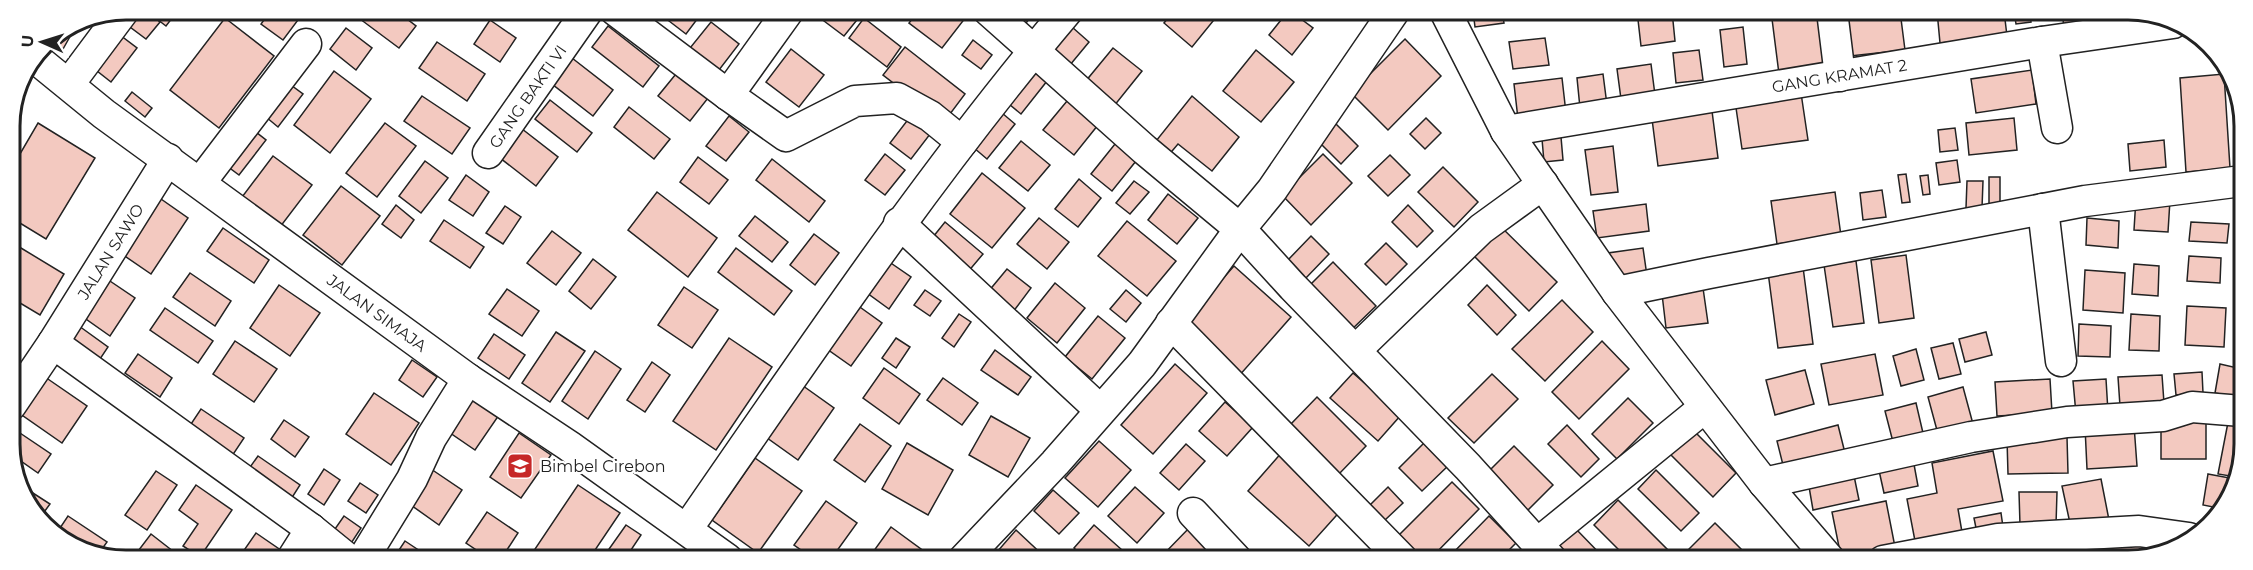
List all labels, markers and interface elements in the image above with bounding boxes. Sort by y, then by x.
north arrow [12,12,72,72]
text: U [18,34,37,48]
street label: GANG BAKTI VI [485,41,571,152]
street label: GANG KRAMAT 2 [1771,56,1908,97]
street label: JALAN SAWO [73,200,148,304]
street label: JALAN SIMAJA [322,270,431,356]
school or university icon: Bimbel Cirebon [505,451,535,481]
place label: Bimbel Cirebon [540,457,666,476]

